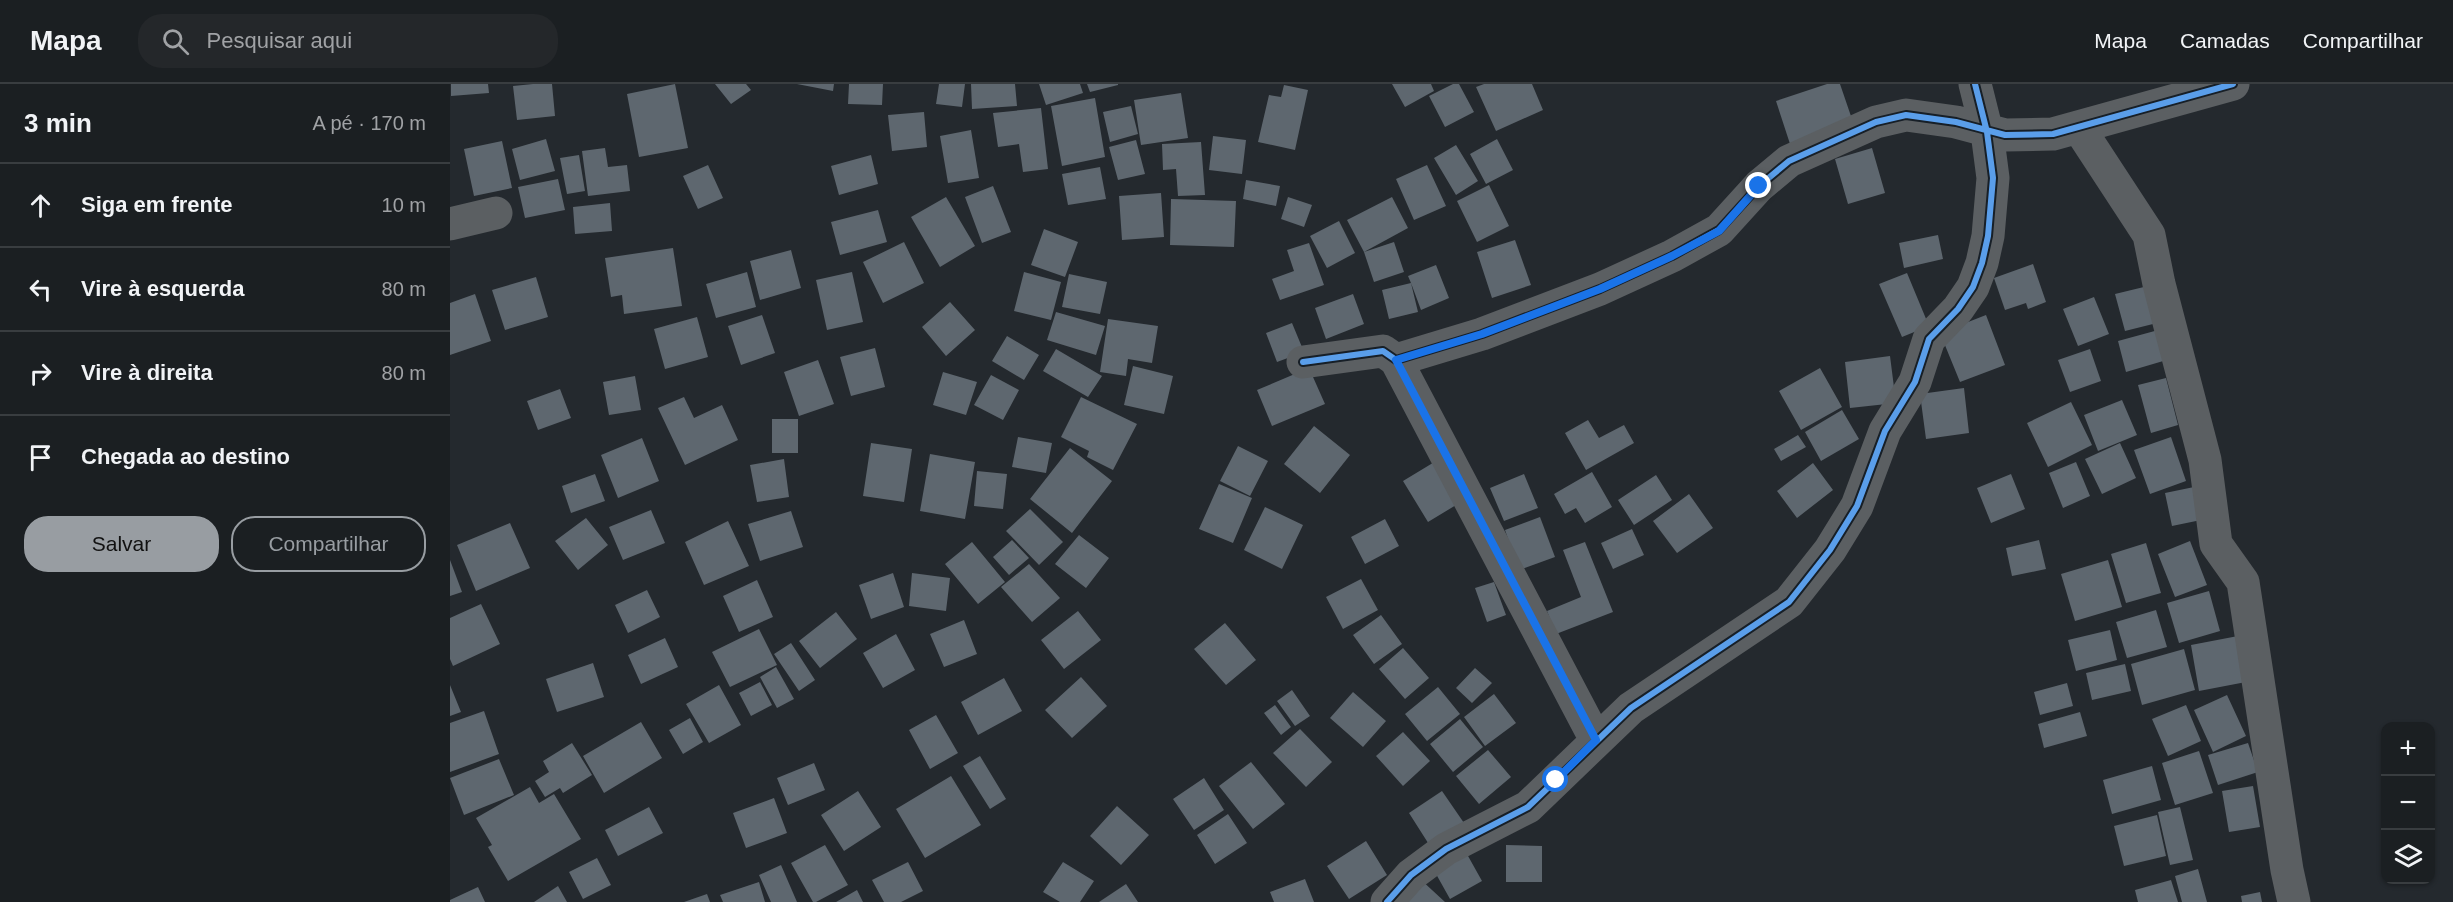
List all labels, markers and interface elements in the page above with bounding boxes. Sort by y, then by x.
search box [138,14,558,68]
text: Mapa [30,25,102,56]
icon: search [159,25,192,58]
text: Pesquisar aqui [207,28,352,53]
text: Mapa [2094,29,2147,52]
text: Camadas [2180,29,2270,52]
text: Compartilhar [2303,29,2423,52]
text: 3 min [24,108,92,138]
text: A pé · 170 m [313,112,426,134]
route end [1745,172,1771,198]
icon: ahead [24,189,57,222]
text: Siga em frente [81,192,233,217]
text: 10 m [382,194,426,216]
icon: left [24,273,57,306]
text: Vire à esquerda [81,276,244,301]
text: 80 m [382,278,426,300]
icon: right [24,357,57,390]
text: Vire à direita [81,360,213,385]
text: 80 m [382,362,426,384]
icon: arrive [24,441,57,474]
text: Chegada ao destino [81,444,290,469]
button: Salvar [24,516,219,572]
button: Compartilhar [231,516,426,572]
map controls [2381,722,2435,884]
button: + [2381,722,2435,776]
route start [1542,766,1568,792]
button: − [2381,776,2435,830]
button: layers [2381,830,2435,884]

